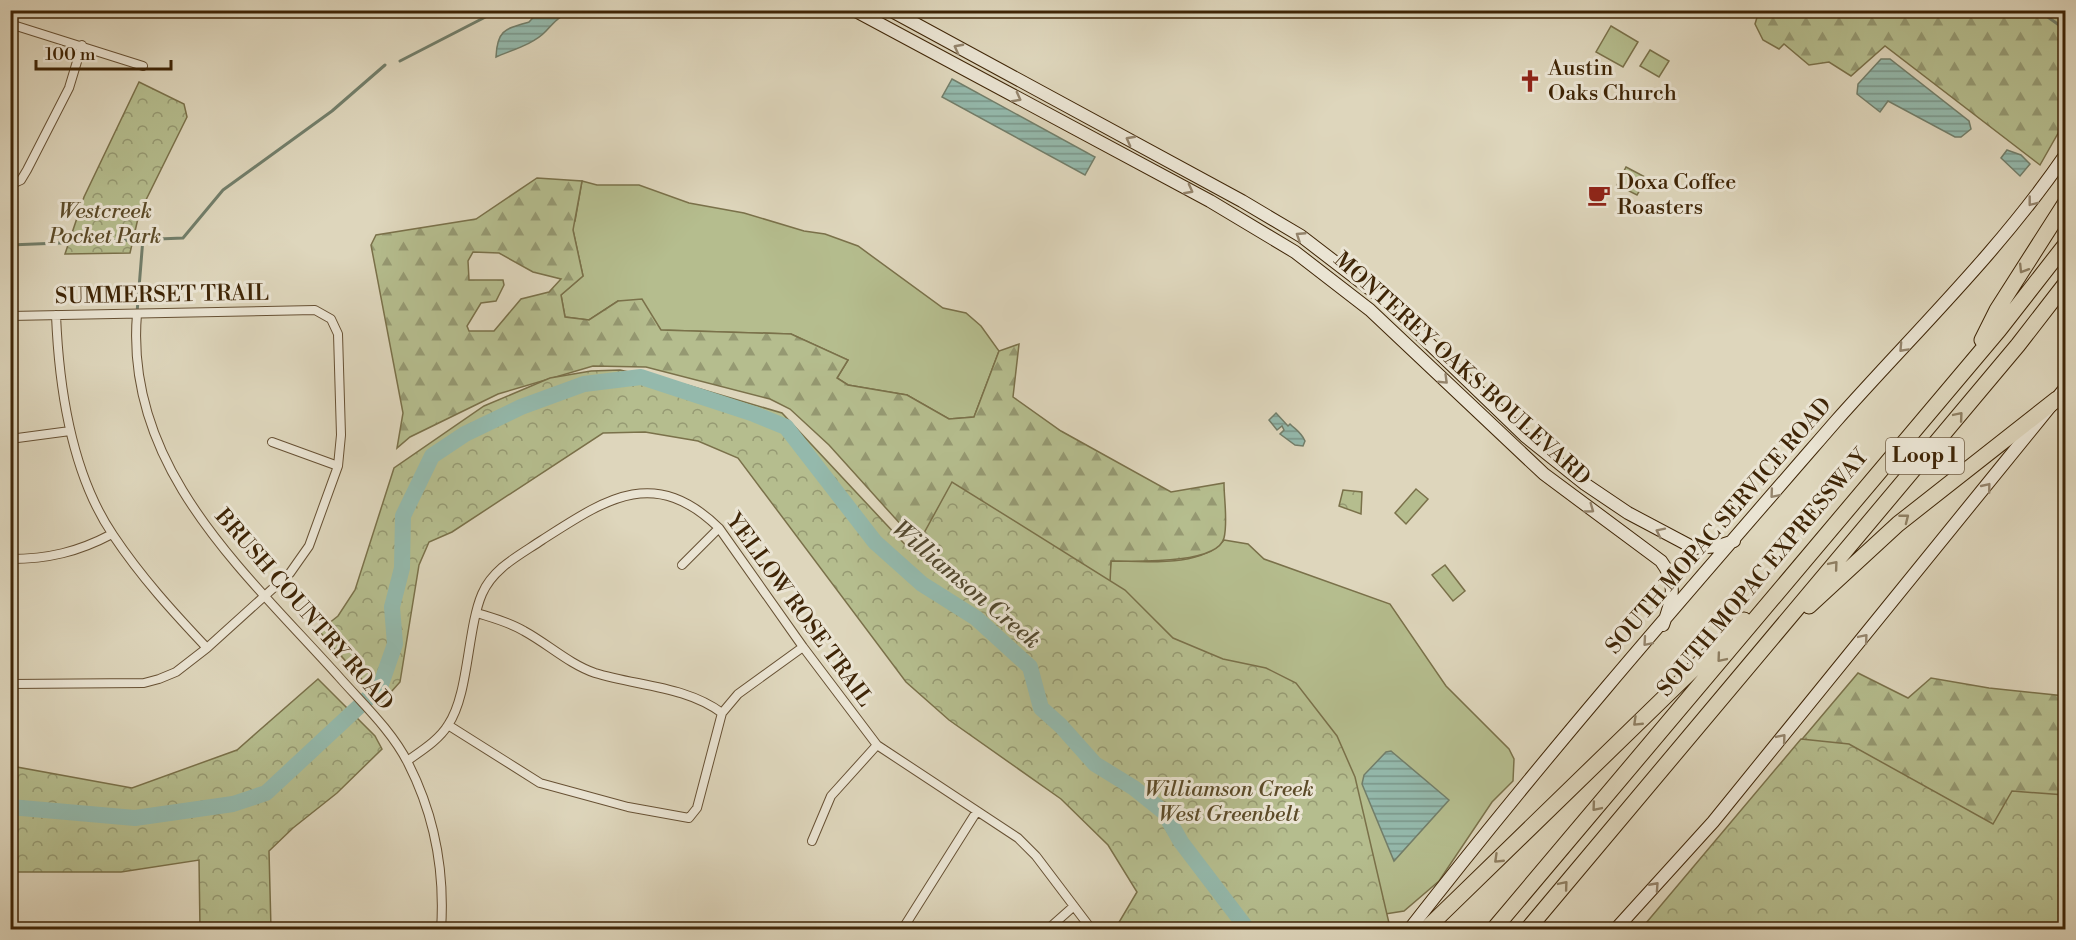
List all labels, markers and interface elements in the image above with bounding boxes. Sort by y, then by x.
scale bar [36,33,171,71]
text: 100 m [45,43,96,66]
one-way arrow [954,44,965,55]
place label: Austin Oaks Church [1547,55,1677,107]
church icon: Austin Oaks Church [1517,68,1543,94]
one-way arrow [1011,91,1021,102]
one-way arrow [1126,136,1136,147]
place label: Doxa Coffee Roasters [1617,169,1736,221]
cafe icon: Doxa Coffee Roasters [1586,182,1612,208]
one-way arrow [1182,183,1193,194]
one-way arrow [2028,195,2039,206]
park label: Westcreek Pocket Park [48,198,161,250]
one-way arrow [1296,231,1306,243]
street label: MONTEREY OAKS BOULEVARD [1328,247,1596,491]
one-way arrow [2019,262,2030,273]
street label: SUMMERSET TRAIL [55,280,269,310]
one-way arrow [1899,341,1910,352]
one-way arrow [1437,373,1448,384]
street label: SOUTH MOPAC SERVICE ROAD [1600,392,1838,660]
one-way arrow [1951,412,1962,423]
road number: Loop 1 [1886,438,1964,474]
street label: SOUTH MOPAC EXPRESSWAY [1652,443,1875,702]
one-way arrow [1979,483,1990,494]
one-way arrow [1770,487,1781,498]
one-way arrow [1583,502,1594,513]
street label: BRUSH COUNTRY ROAD [208,503,399,716]
street label: YELLOW ROSE TRAIL [719,507,878,712]
water label: Williamson Creek [886,514,1046,656]
one-way arrow [1899,515,1910,526]
one-way arrow [1656,528,1667,539]
one-way arrow [1827,561,1838,572]
one-way arrow [1857,634,1868,645]
one-way arrow [1643,635,1654,646]
one-way arrow [1717,651,1728,662]
one-way arrow [1633,715,1644,726]
one-way arrow [1774,734,1785,745]
park label: Williamson Creek West Greenbelt [1144,776,1314,828]
one-way arrow [1592,800,1603,811]
one-way arrow [1494,851,1505,862]
one-way arrow [1557,881,1568,892]
one-way arrow [1648,882,1659,893]

